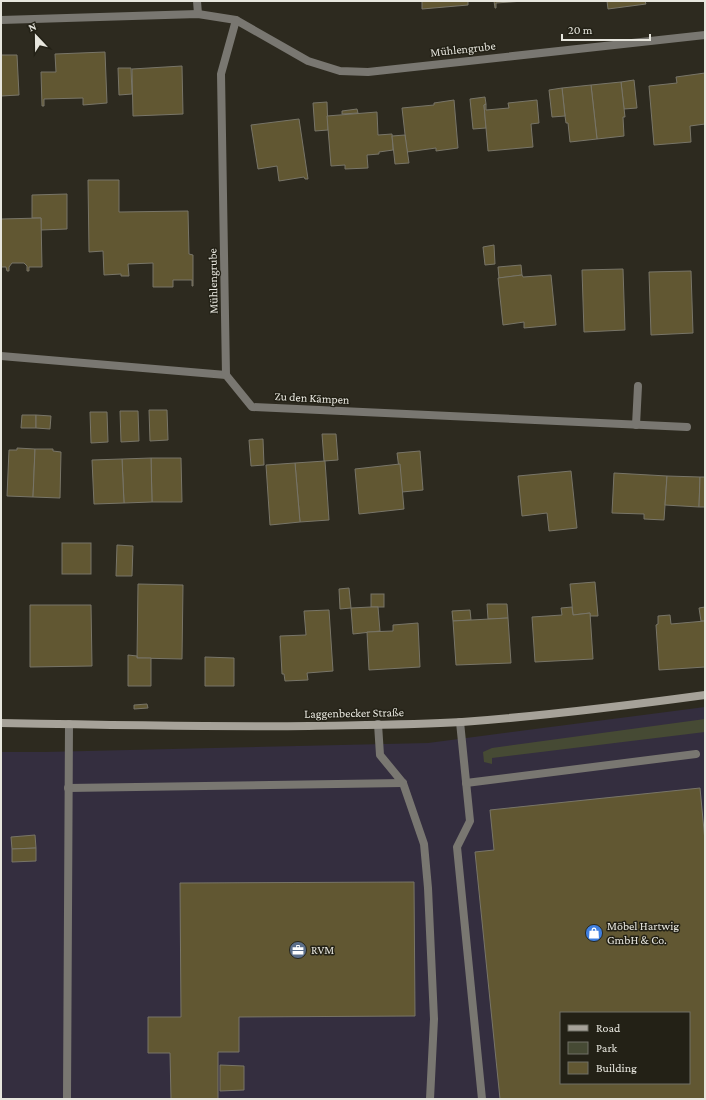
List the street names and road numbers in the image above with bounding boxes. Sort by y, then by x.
street label: Mühlengrube [430,39,496,59]
street label: Mühlengrube [205,248,221,314]
street label: Zu den Kämpen [274,389,350,407]
street label: Laggenbecker Straße [304,705,404,721]

